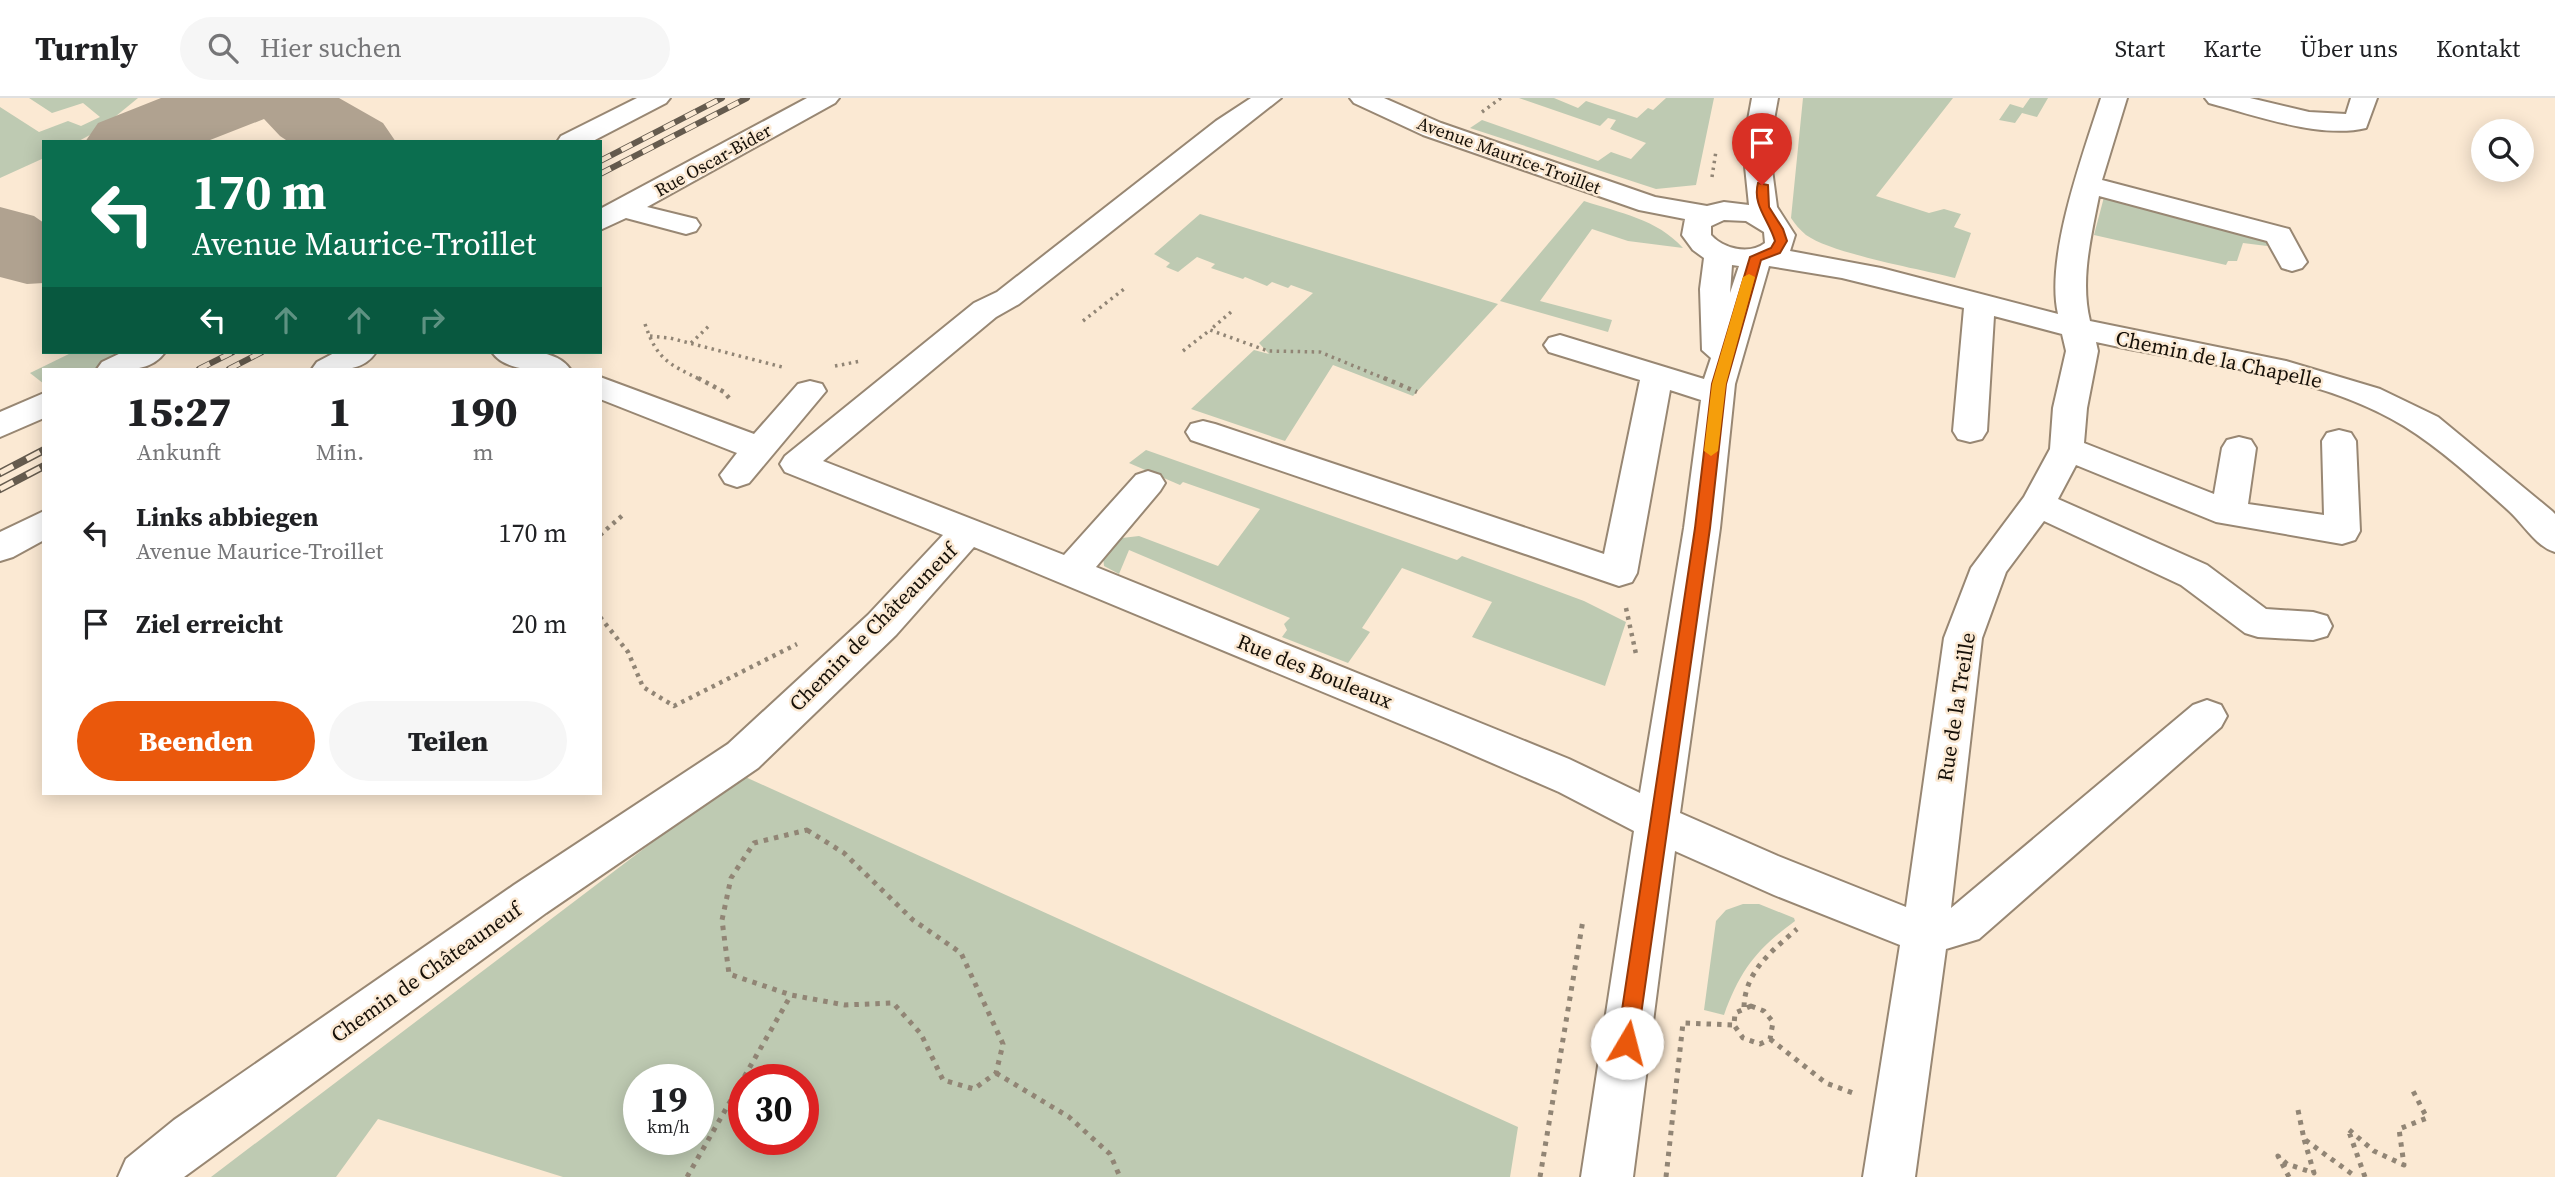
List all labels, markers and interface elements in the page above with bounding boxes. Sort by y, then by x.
search box [180,17,670,80]
text: Turnly [35,26,138,71]
icon: search [204,29,242,67]
text: Hier suchen [260,30,402,66]
text: Start [2115,32,2165,65]
text: Karte [2203,32,2262,65]
text: Über uns [2300,32,2398,65]
text: Kontakt [2436,32,2520,65]
street label: Avenue Maurice-Troillet [1414,110,1604,200]
pin [1732,113,1792,185]
street label: Rue Oscar-Bider [650,117,776,202]
map controls [2471,119,2534,182]
button: search [2471,119,2534,182]
icon: arrive [1743,124,1781,162]
text: 170 m [192,158,327,225]
icon: left [77,168,168,259]
text: Avenue Maurice-Troillet [192,222,536,266]
icon: left [194,301,232,339]
icon: ahead [267,301,305,339]
icon: ahead [340,301,378,339]
icon: right [413,301,451,339]
street label: Chemin de la Chapelle [2113,323,2325,395]
text: 15:27 [126,382,231,440]
text: 1 [328,382,351,440]
text: 190 [448,382,518,440]
text: Ankunft [137,436,221,468]
text: Min. [316,436,364,468]
text: m [473,436,493,468]
text: Links abbiegen [136,499,319,535]
icon: left [77,514,115,552]
text: 170 m [499,515,567,551]
text: Avenue Maurice-Troillet [136,535,383,567]
street label: Chemin de Châteauneuf [783,535,965,717]
icon: arrive [77,605,115,643]
text: Ziel erreicht [136,606,283,642]
text: 20 m [512,606,567,642]
street label: Rue des Bouleaux [1233,627,1397,715]
street label: Rue de la Treille [1930,630,1982,784]
button: Beenden [77,701,315,781]
button: Teilen [329,701,567,781]
street label: Chemin de Châteauneuf [325,894,528,1049]
position arrow [1590,1006,1664,1080]
speed limit sign: 30 [728,1064,819,1155]
text: 19 [650,1076,687,1124]
text: km/h [647,1114,690,1139]

